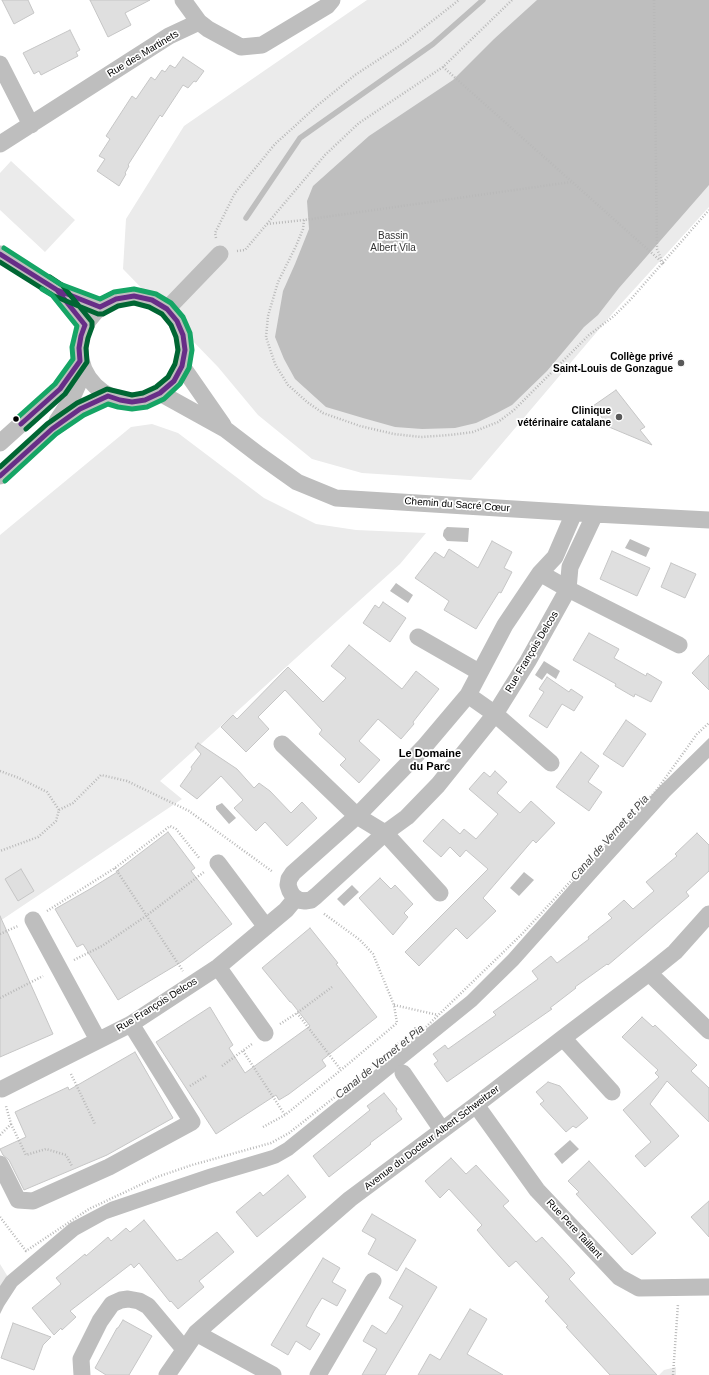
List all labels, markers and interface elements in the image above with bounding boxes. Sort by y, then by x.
street label: Rue des Martinets [105,28,181,80]
park label: Bassin Albert Vila [370,230,416,254]
place label: Collège privé Saint-Louis de Gonzague [553,351,673,374]
marker: Collège privé Saint-Louis de Gonzague [676,358,686,368]
place label: Clinique vétérinaire catalane [518,405,611,428]
marker: Clinique vétérinaire catalane [614,412,624,422]
unlabelled marker [11,414,21,424]
street label: Chemin du Sacré Cœur [404,495,510,515]
street label: Rue François Delcos [503,609,561,695]
district label: Le Domaine du Parc [399,747,461,773]
water label: Canal de Vernet et Pia [568,793,652,883]
street label: Rue François Delcos [114,975,200,1035]
water label: Canal de Vernet et Pia [333,1022,427,1102]
street label: Avenue du Docteur Albert Schweitzer [362,1083,502,1193]
street label: Rue Pere Taillant [544,1197,604,1261]

